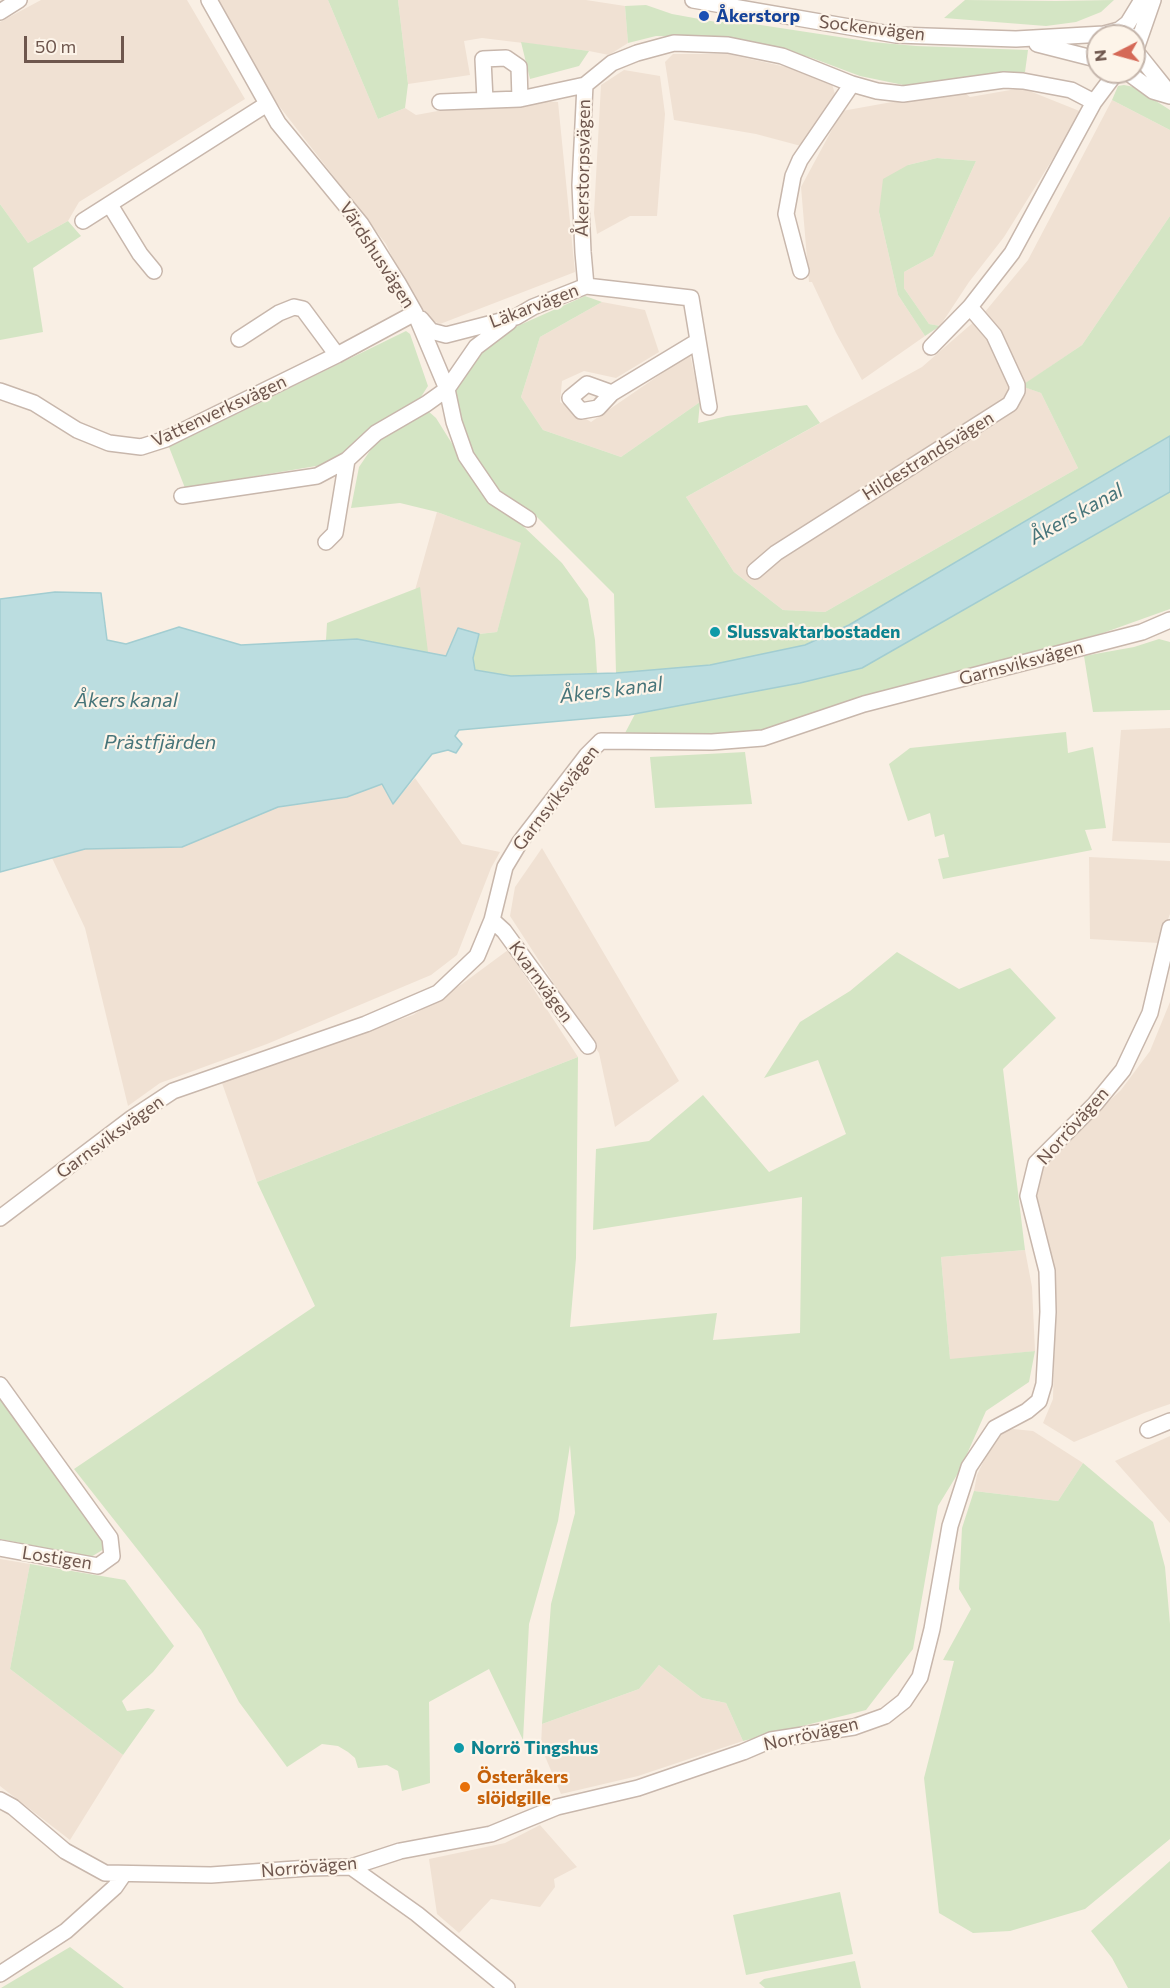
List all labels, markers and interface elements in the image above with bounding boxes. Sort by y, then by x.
place label: Åkerstorp [716,5,800,27]
marker: Åkerstorp [697,9,711,23]
street label: Sockenvägen [818,11,926,45]
scale bar [27,24,128,62]
north arrow [1086,24,1146,84]
text: 50 m [35,35,76,57]
text: N [1090,49,1110,63]
street label: Åkerstorpsvägen [571,99,595,237]
street label: Värdshusvägen [335,198,419,312]
street label: Läkarvägen [486,279,582,333]
street label: Vattenverksvägen [148,370,290,452]
street label: Hildestrandsvägen [858,407,998,505]
water label: Åkers kanal [1025,478,1127,550]
place label: Slussvaktarbostaden [727,621,900,643]
marker: Slussvaktarbostaden [708,625,722,639]
street label: Garnsviksvägen [957,636,1085,690]
water label: Åkers kanal [558,672,664,708]
water label: Åkers kanal [74,688,178,712]
water label: Prästfjärden [104,730,216,754]
street label: Garnsviksvägen [508,741,604,855]
street label: Kvarnvägen [504,937,578,1027]
street label: Norrövägen [1033,1083,1113,1169]
street label: Garnsviksvägen [52,1091,168,1183]
street label: Lostigen [21,1542,93,1574]
street label: Norrövägen [762,1713,860,1755]
place label: Norrö Tingshus [471,1737,598,1759]
marker: Norrö Tingshus [452,1741,466,1755]
place label: Österåkers slöjdgille [477,1766,568,1808]
marker: Österåkers slöjdgille [458,1780,472,1794]
street label: Norrövägen [260,1852,358,1882]

